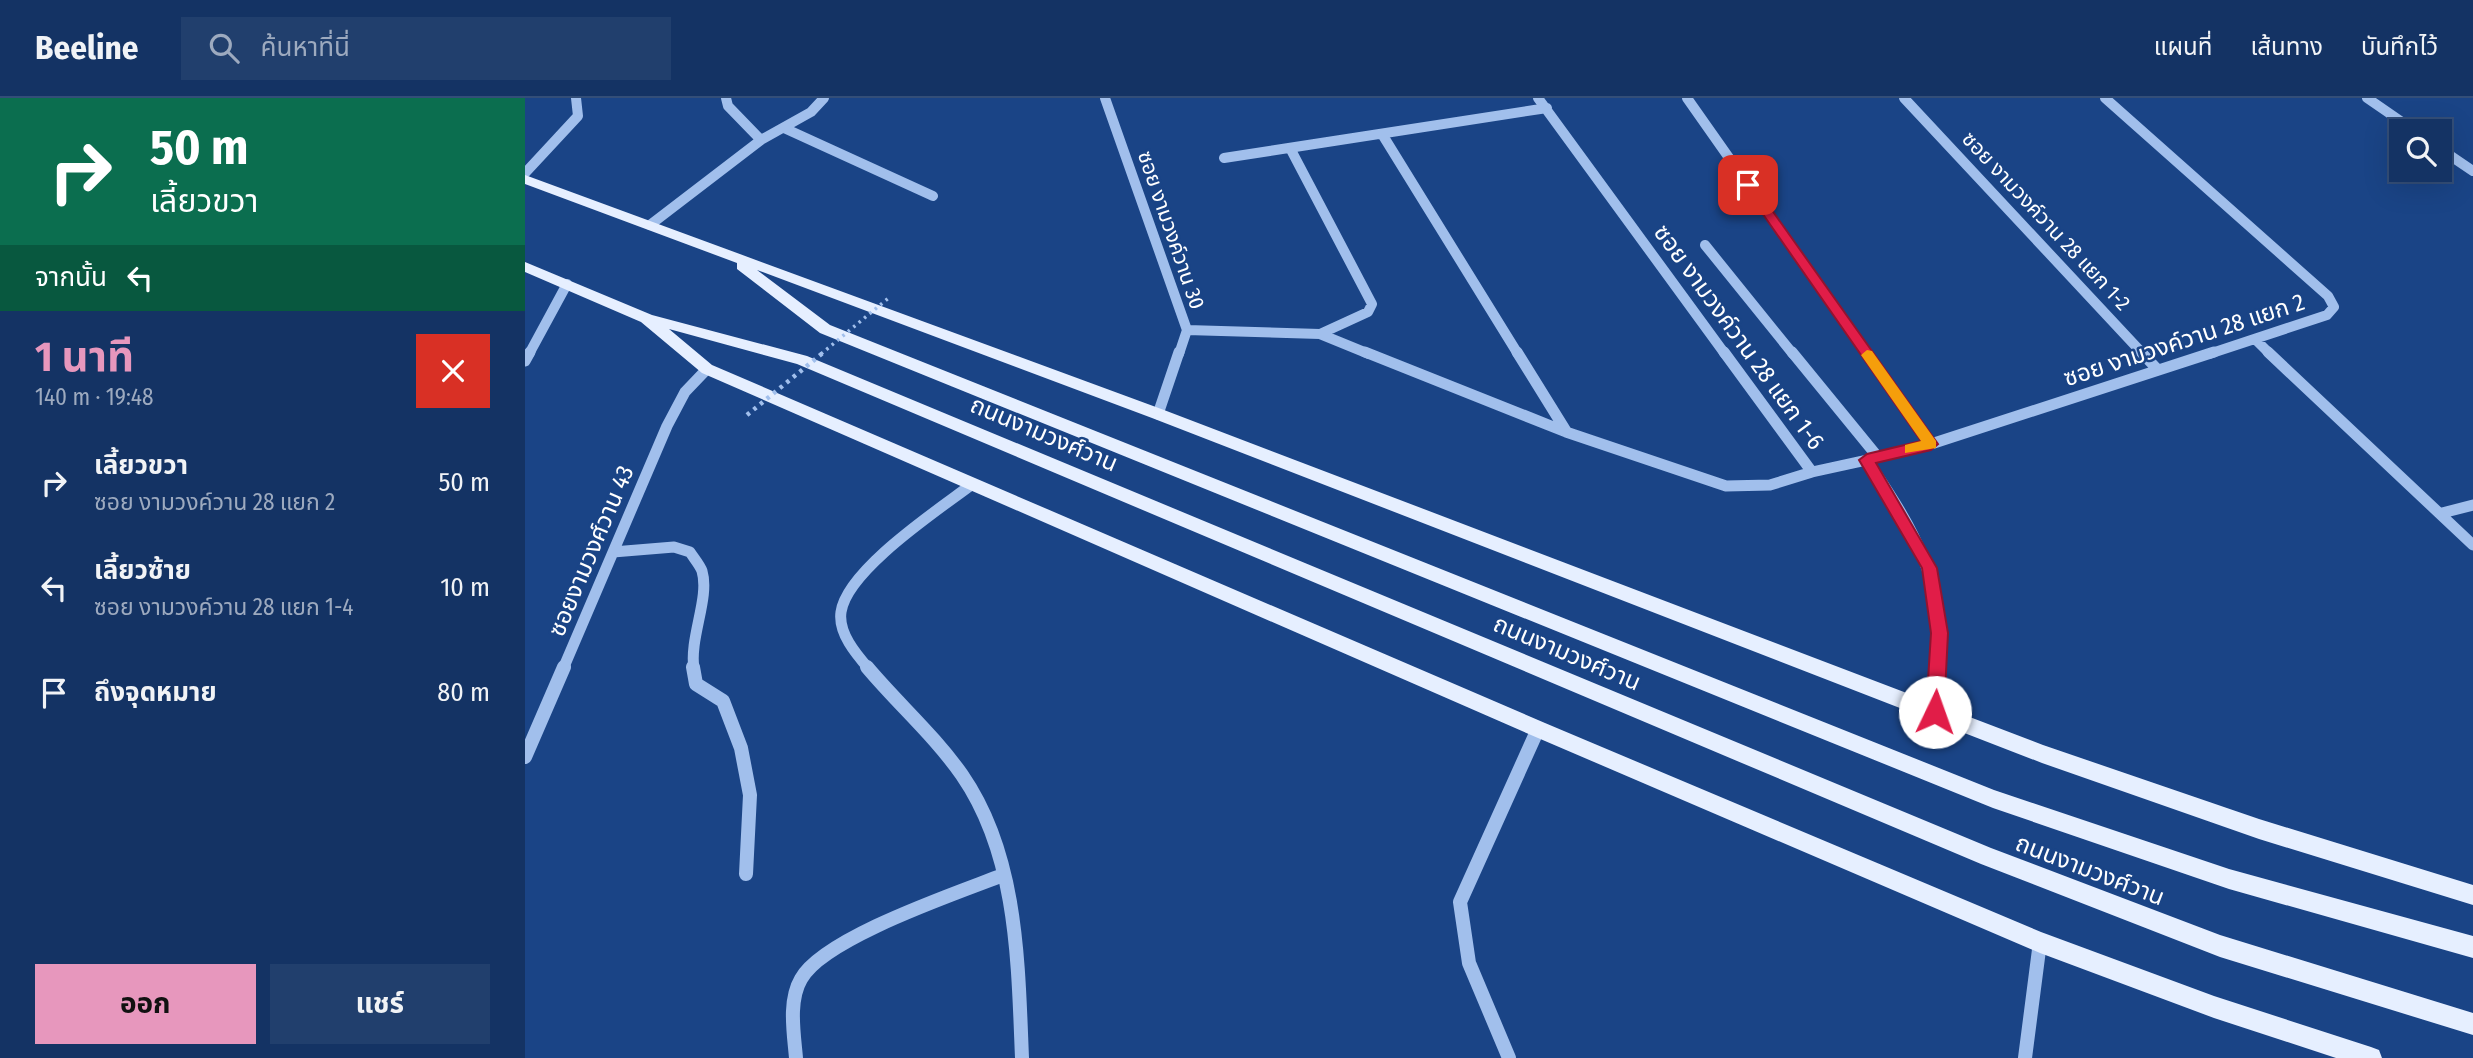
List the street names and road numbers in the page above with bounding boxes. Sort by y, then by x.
street label: ซอย งามวงค์วาน 28 แยก 1-2 [1956,126,2136,316]
street label: ซอย งามวงค์วาน 30 [1132,148,1210,312]
street label: ซอย งามวงค์วาน 28 แยก 1-6 [1648,219,1830,455]
street label: ซอย งามวงค์วาน 28 แยก 2 [2060,288,2308,392]
street label: ถนนงามวงศ์วาน [966,390,1122,478]
street label: ซอยงามวงศ์วาน 43 [542,462,640,640]
street label: ถนนงามวงศ์วาน [1489,609,1645,697]
street label: ถนนงามวงศ์วาน [2012,829,2168,911]

